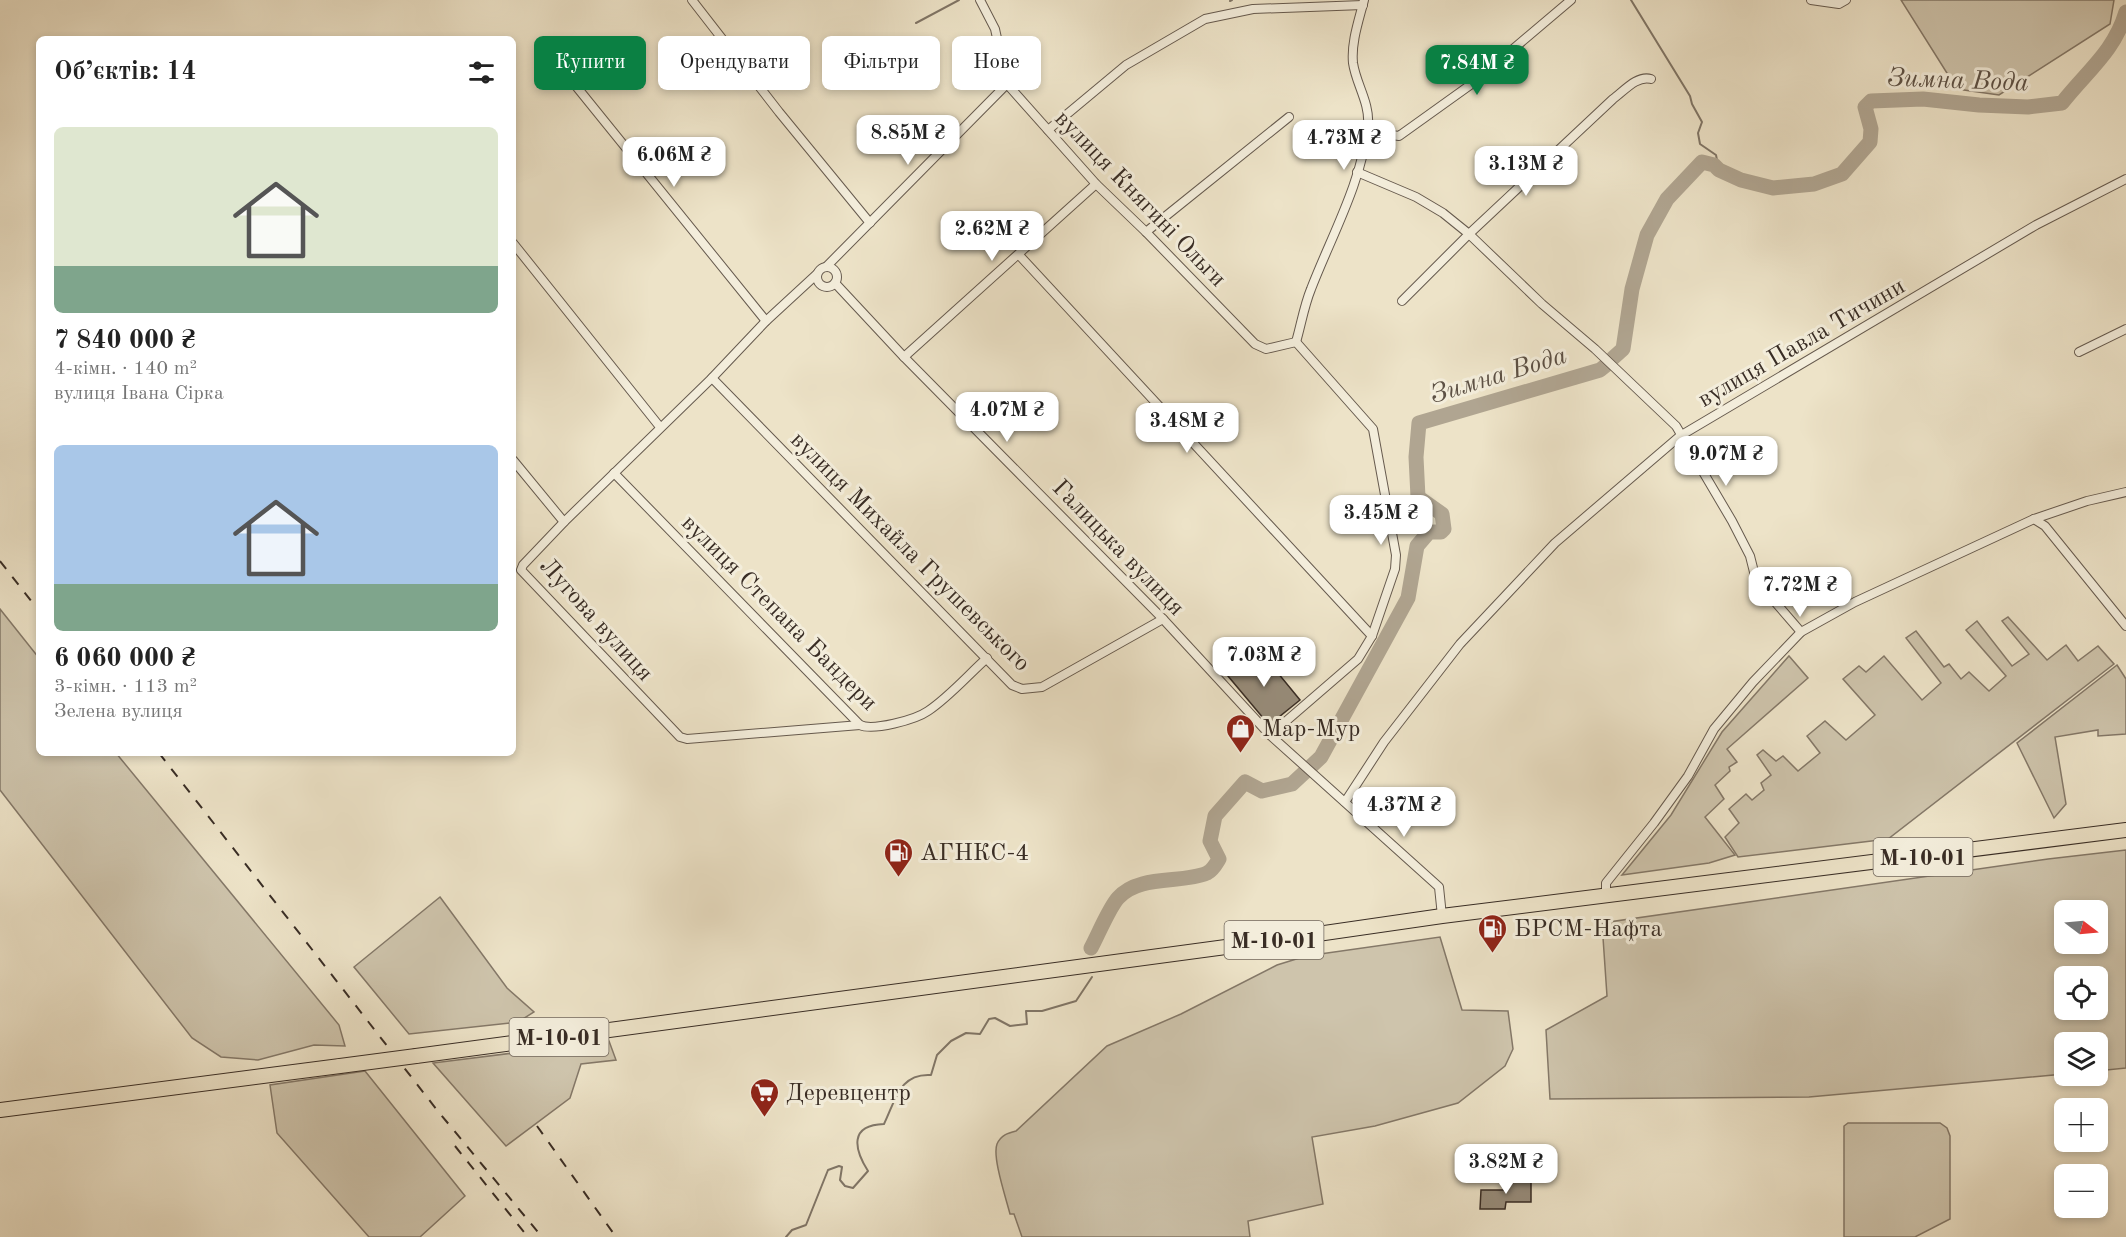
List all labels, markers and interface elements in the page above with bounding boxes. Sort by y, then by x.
chip: Купити [534,36,646,90]
chip: Орендувати [658,36,810,90]
chip: Фільтри [822,36,940,90]
chip: Нове [952,36,1041,90]
pin: 7.84M ₴ [1422,45,1532,96]
text: 7.84M ₴ [1440,54,1514,74]
icon: filters [465,56,498,89]
text: Об’єктів: 14 [54,59,196,85]
water label: Зимна Вода [1887,66,2029,96]
street label: вулиця Княгині Ольги [1050,107,1230,292]
pin: 8.85M ₴ [853,115,963,166]
pin: 4.73M ₴ [1289,120,1399,171]
text: 8.85M ₴ [871,124,945,144]
text: 4.73M ₴ [1307,129,1381,149]
pin: 6.06M ₴ [619,137,729,188]
text: 6.06M ₴ [637,146,711,166]
pin: 3.13M ₴ [1471,146,1581,197]
text: 3.13M ₴ [1489,155,1563,175]
icon: home [222,166,330,274]
pin: 2.62M ₴ [937,211,1047,262]
text: 2.62M ₴ [955,220,1029,240]
street label: вулиця Павла Тичини [1695,275,1909,413]
text: 7 840 000 ₴ [54,328,196,354]
water label: Зимна Вода [1427,343,1570,409]
text: 4-кімн. · 140 m² [54,359,197,379]
text: вулиця Івана Сірка [54,384,224,404]
pin: 4.07M ₴ [952,392,1062,443]
text: 4.07M ₴ [970,401,1044,421]
pin: 3.48M ₴ [1132,403,1242,454]
text: 3.48M ₴ [1150,412,1224,432]
street label: вулиця Михайла Грушевського [785,428,1034,677]
pin: 9.07M ₴ [1671,436,1781,487]
text: 9.07M ₴ [1689,445,1763,465]
street label: Галицька вулиця [1047,476,1188,621]
icon: home [222,484,330,592]
pin: 3.45M ₴ [1326,495,1436,546]
text: 3.45M ₴ [1344,504,1418,524]
street label: вулиця Степана Бандери [676,511,881,716]
street label: Лугова вулиця [534,554,657,686]
pin: 7.72M ₴ [1745,567,1855,618]
text: 7.72M ₴ [1763,576,1837,596]
pin: 7.03M ₴ [1209,637,1319,688]
text: 6 060 000 ₴ [54,646,196,672]
text: 7.03M ₴ [1227,646,1301,666]
text: 3-кімн. · 113 m² [54,677,197,697]
text: Зелена вулиця [54,702,183,722]
shop icon: Мар-Мур [1225,712,1257,754]
place label: Мар-Мур [1262,718,1361,742]
pin: 4.37M ₴ [1349,787,1459,838]
text: 4.37M ₴ [1367,796,1441,816]
fuel station icon: АГНКС-4 [883,836,915,878]
road number: М-10-01 [1874,838,1972,876]
place label: АГНКС-4 [920,842,1029,866]
north arrow [2054,900,2108,954]
map controls [2054,900,2108,1218]
fuel station icon: БРСМ-Нафта [1477,912,1509,954]
place label: БРСМ-Нафта [1514,918,1662,942]
road number: М-10-01 [1224,921,1324,959]
button: locate [2054,966,2108,1020]
road number: М-10-01 [510,1018,608,1056]
button: layers [2054,1032,2108,1086]
supermarket icon: Деревцентр [749,1076,781,1118]
place label: Деревцентр [786,1082,911,1106]
button: + [2054,1098,2108,1152]
pin: 3.82M ₴ [1451,1144,1561,1195]
text: 3.82M ₴ [1469,1153,1543,1173]
button: − [2054,1164,2108,1218]

